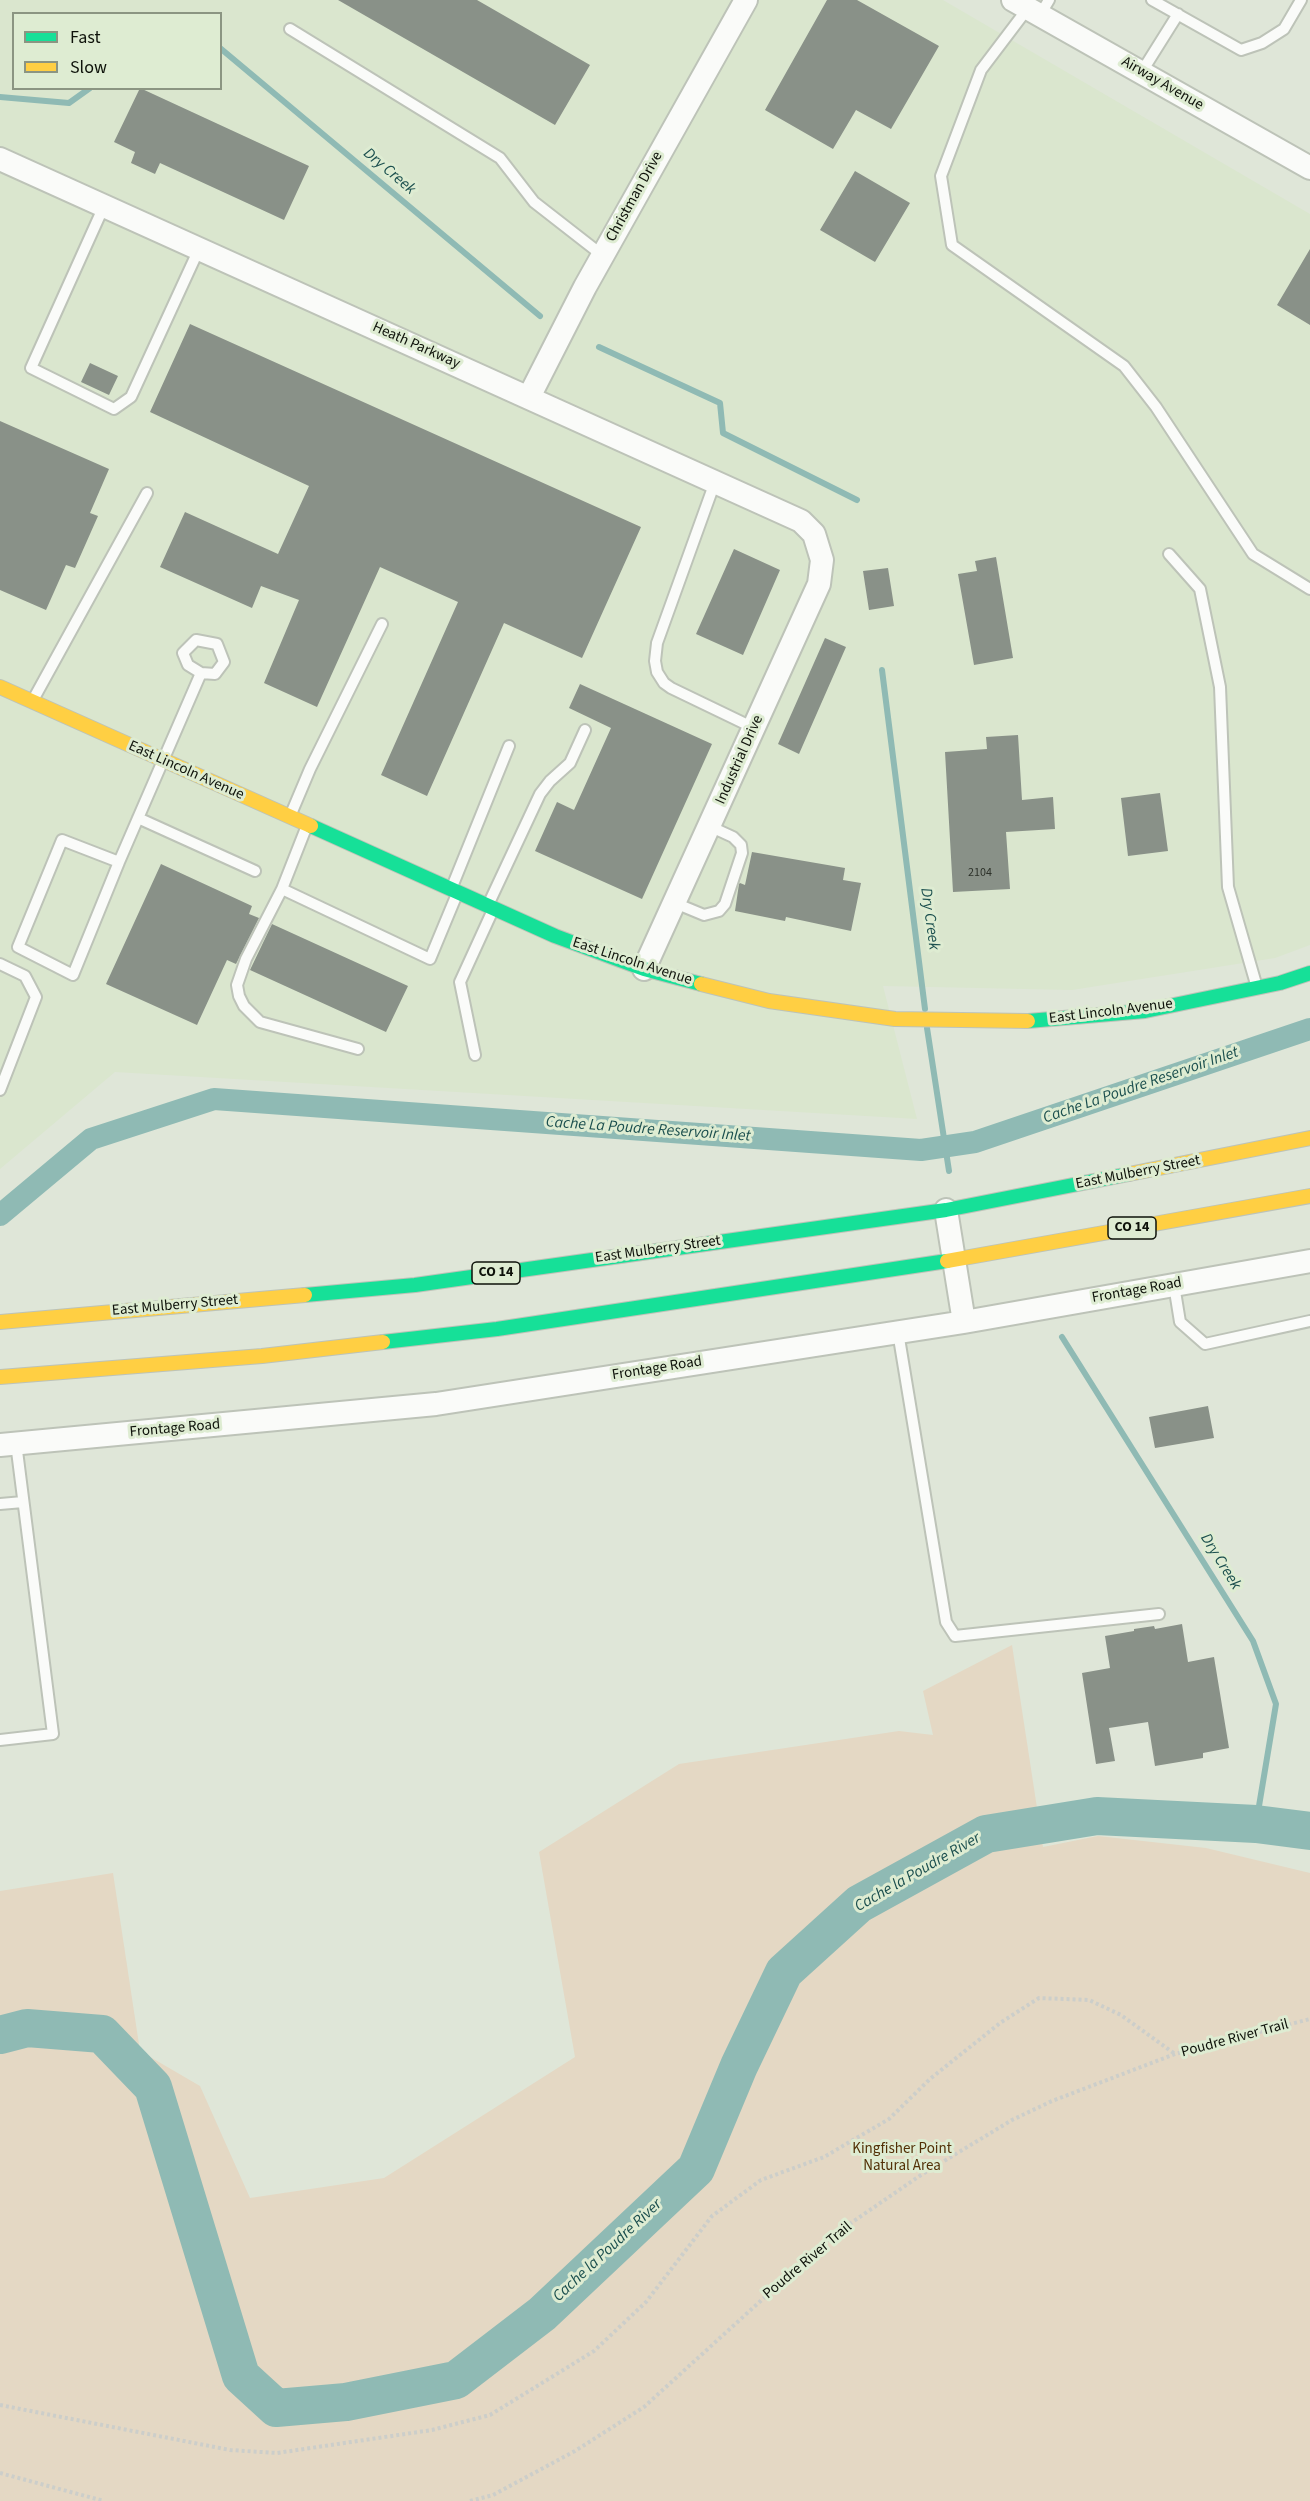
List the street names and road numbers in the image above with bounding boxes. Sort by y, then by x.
street label: Airway Avenue [1118,53,1206,115]
street label: Christman Drive [603,149,667,245]
street label: Heath Parkway [369,319,463,373]
street label: Industrial Drive [712,713,768,807]
street label: East Lincoln Avenue [125,737,247,805]
street label: East Lincoln Avenue [570,934,694,990]
street label: East Lincoln Avenue [1048,995,1174,1029]
street label: East Mulberry Street [1074,1152,1202,1194]
road number: CO 14 [1108,1217,1156,1239]
street label: East Mulberry Street [594,1232,722,1268]
road number: CO 14 [472,1262,520,1284]
street label: Frontage Road [1091,1274,1183,1308]
street label: East Mulberry Street [111,1292,239,1320]
street label: Frontage Road [611,1353,703,1385]
street label: Frontage Road [129,1416,221,1442]
street label: Poudre River Trail [1179,2016,1291,2062]
street label: Poudre River Trail [760,2219,856,2303]

